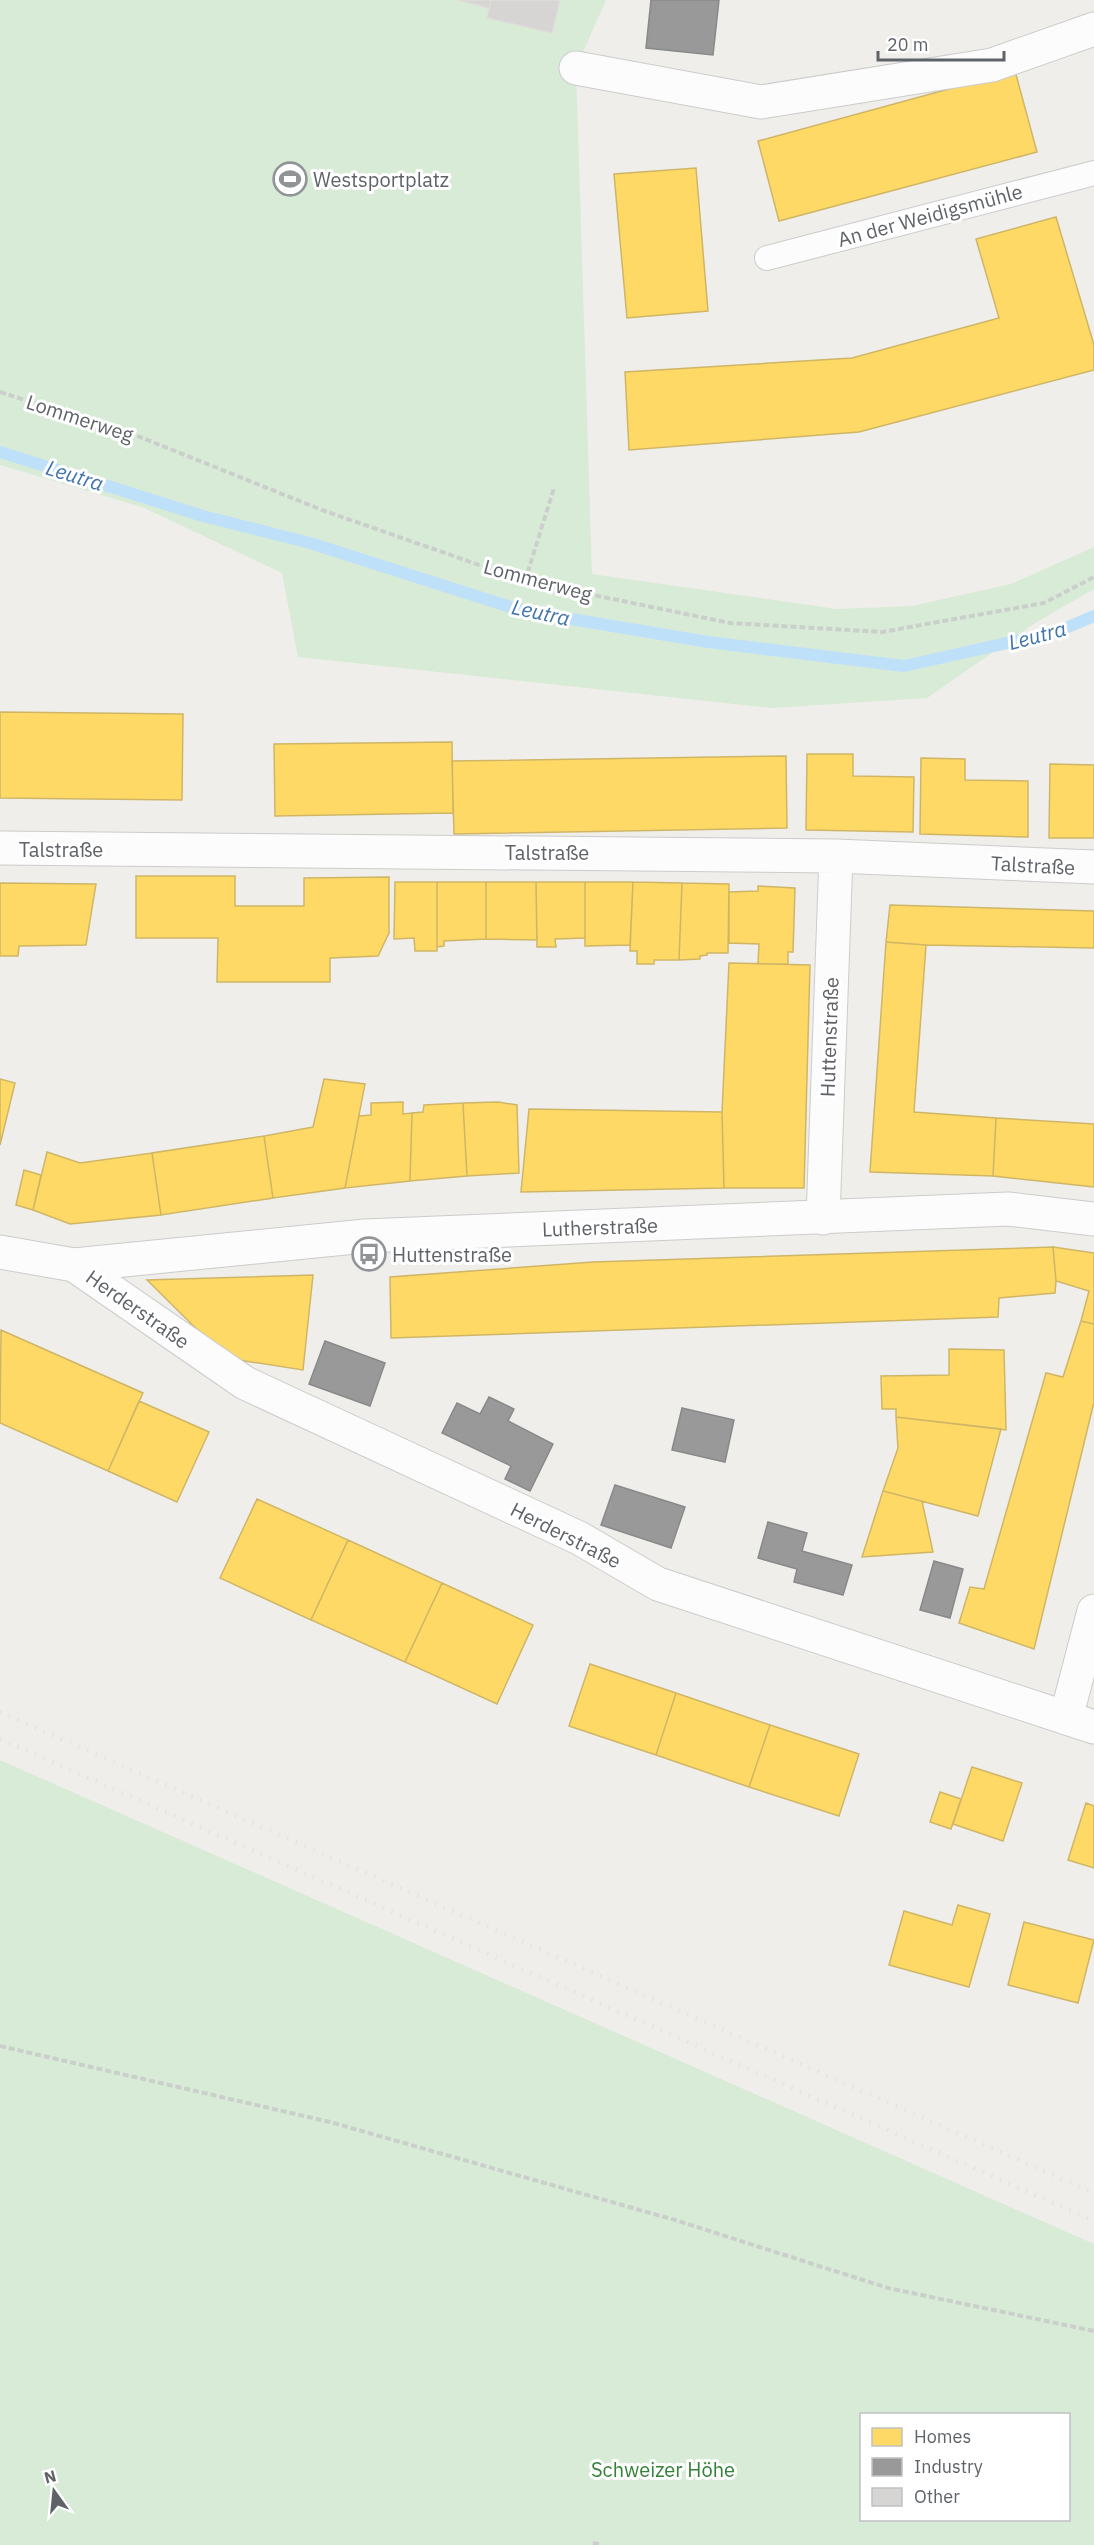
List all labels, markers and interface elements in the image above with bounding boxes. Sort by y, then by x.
scale bar [878,24,1004,62]
text: 20 m [887,33,929,56]
sports icon: Westsportplatz [272,161,308,197]
place label: Westsportplatz [313,166,449,193]
street label: An der Weidigsmühle [834,177,1026,253]
street label: Lommerweg [23,388,137,448]
water label: Leutra [43,453,107,497]
street label: Lommerweg [481,553,596,608]
water label: Leutra [509,592,573,632]
water label: Leutra [1005,614,1069,656]
street label: Talstraße [19,836,103,863]
street label: Talstraße [505,839,589,866]
street label: Talstraße [990,849,1076,881]
street label: Huttenstraße [813,977,845,1097]
street label: Lutherstraße [541,1211,659,1243]
bus stop icon: Huttenstraße [351,1236,387,1272]
place label: Huttenstraße [392,1241,512,1268]
street label: Herderstraße [81,1263,195,1355]
street label: Herderstraße [506,1496,626,1574]
legend [860,2413,1070,2521]
text: Homes [914,2425,971,2448]
text: Industry [914,2455,983,2478]
park label: Schweizer Höhe [591,2456,735,2483]
north arrow [24,2461,84,2521]
text: N [42,2465,58,2488]
text: Other [914,2485,960,2508]

